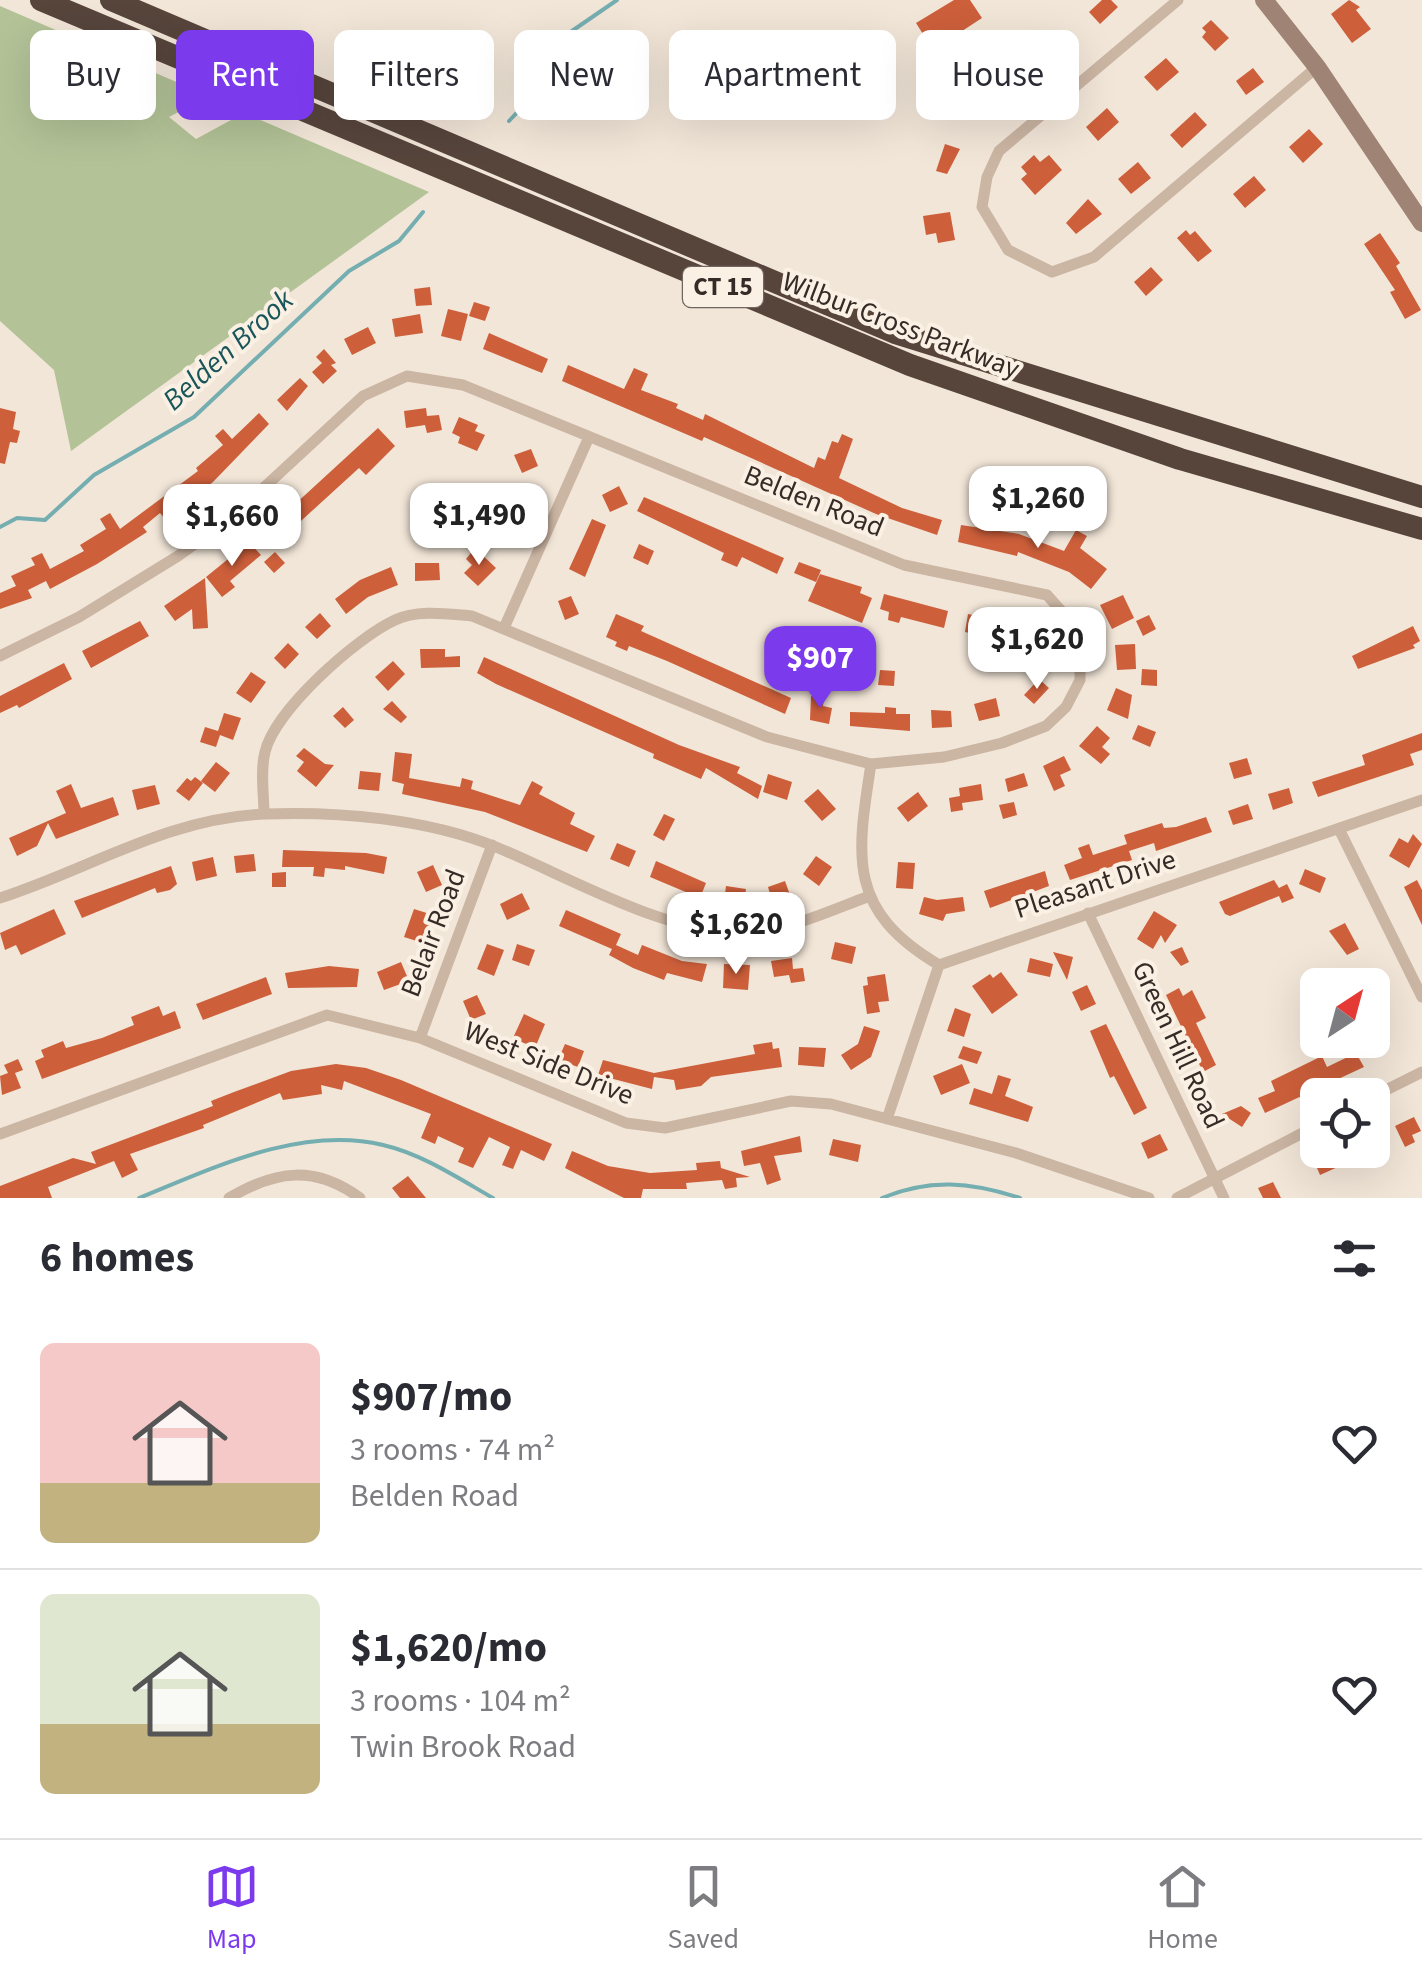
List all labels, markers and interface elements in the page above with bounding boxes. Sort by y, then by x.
chip: Buy [30,30,156,120]
chip: Rent [176,30,314,120]
chip: Filters [334,30,494,120]
chip: New [514,30,649,120]
chip: Apartment [669,30,896,120]
chip: House [916,30,1079,120]
street label: Wilbur Cross Parkway [777,261,1025,389]
road number: CT 15 [683,267,763,307]
water label: Belden Brook [153,279,304,421]
street label: Belden Road [738,455,890,547]
pin: $1,260 [957,466,1119,551]
text: $1,260 [991,475,1085,521]
pin: $1,490 [398,483,560,568]
pin: $1,660 [151,484,313,569]
text: $1,490 [432,492,526,538]
text: $1,660 [185,493,279,539]
pin: $1,620 [956,607,1118,692]
text: $1,620 [990,616,1084,662]
pin: $907 [761,626,879,711]
text: $907 [786,635,854,681]
street label: Pleasant Drive [1009,839,1181,929]
street label: Belair Road [390,863,476,1003]
pin: $1,620 [655,892,817,977]
text: $1,620 [689,901,783,947]
street label: Green Hill Road [1122,955,1234,1135]
north arrow [1300,968,1390,1058]
map controls [1300,968,1390,1168]
street label: West Side Drive [458,1011,640,1115]
button: locate [1300,1078,1390,1168]
text: 6 homes [40,1228,194,1288]
icon: filters [1327,1231,1382,1286]
text: $907/mo [350,1367,512,1427]
icon: home [120,1383,240,1503]
icon: heart [1327,1416,1382,1471]
text: 3 rooms · 74 m² [350,1427,555,1473]
text: Belden Road [350,1473,519,1519]
text: $1,620/mo [350,1618,547,1678]
icon: home [120,1634,240,1754]
icon: heart [1327,1667,1382,1722]
text: 3 rooms · 104 m² [350,1678,571,1724]
text: Twin Brook Road [350,1724,576,1770]
tab: Map [204,1859,259,1959]
tab: Saved [667,1859,739,1959]
tab: Home [1147,1859,1218,1959]

